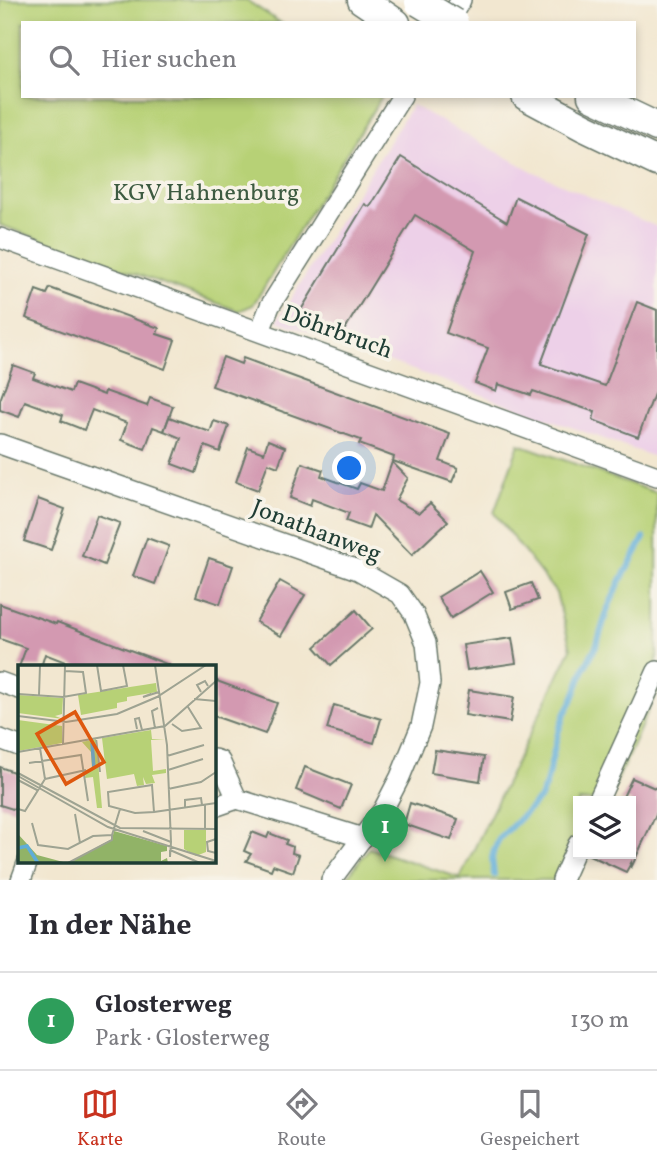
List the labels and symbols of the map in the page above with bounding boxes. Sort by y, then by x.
park label: KGV Hahnenburg [113,177,299,211]
street label: Döhrbruch [277,297,397,369]
your location [332,451,366,485]
street label: Jonathanweg [246,492,386,572]
inset map [18,665,215,862]
pin: 1 [362,804,408,862]

